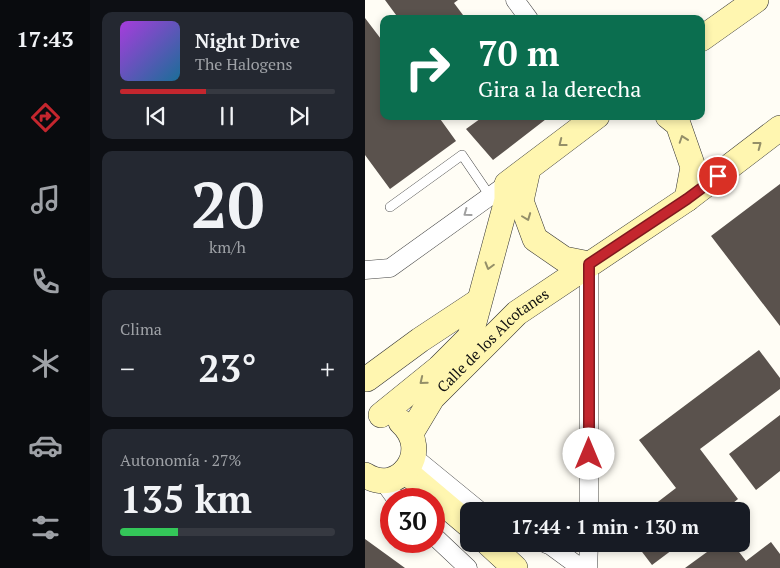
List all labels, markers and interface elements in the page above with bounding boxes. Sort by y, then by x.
text: 17:43 [16,24,74,53]
text: Night Drive [195,28,300,53]
text: 70 m [478,30,559,76]
icon: right [395,35,460,100]
text: The Halogens [195,53,293,75]
text: Gira a la derecha [478,74,641,103]
icon: directions [28,100,63,135]
icon: previous [142,102,170,130]
icon: pause [213,102,241,130]
icon: next [285,102,313,130]
one-way arrow [679,135,689,143]
one-way arrow [558,137,568,146]
one-way arrow [752,142,761,150]
pin [697,155,739,197]
text: 20 [191,160,264,247]
icon: arrive [704,162,732,190]
icon: music [28,182,63,217]
one-way arrow [463,207,473,216]
one-way arrow [521,212,531,220]
text: km/h [209,236,246,258]
one-way arrow [484,261,494,269]
icon: phone [28,264,63,299]
street label: Calle de los Alcotanes [432,283,553,396]
text: Clima [120,318,162,340]
text: 23° [198,343,257,393]
icon: climate [28,346,63,381]
text: − [120,350,135,387]
text: + [320,350,335,387]
one-way arrow [420,375,429,384]
position arrow [562,427,614,479]
icon: car [28,428,63,463]
text: Autonomía · 27% [120,449,242,471]
text: 135 km [120,474,252,524]
speed limit sign: 30 [380,488,445,553]
icon: filters [28,510,63,545]
text: 17:44 · 1 min · 130 m [511,514,699,539]

